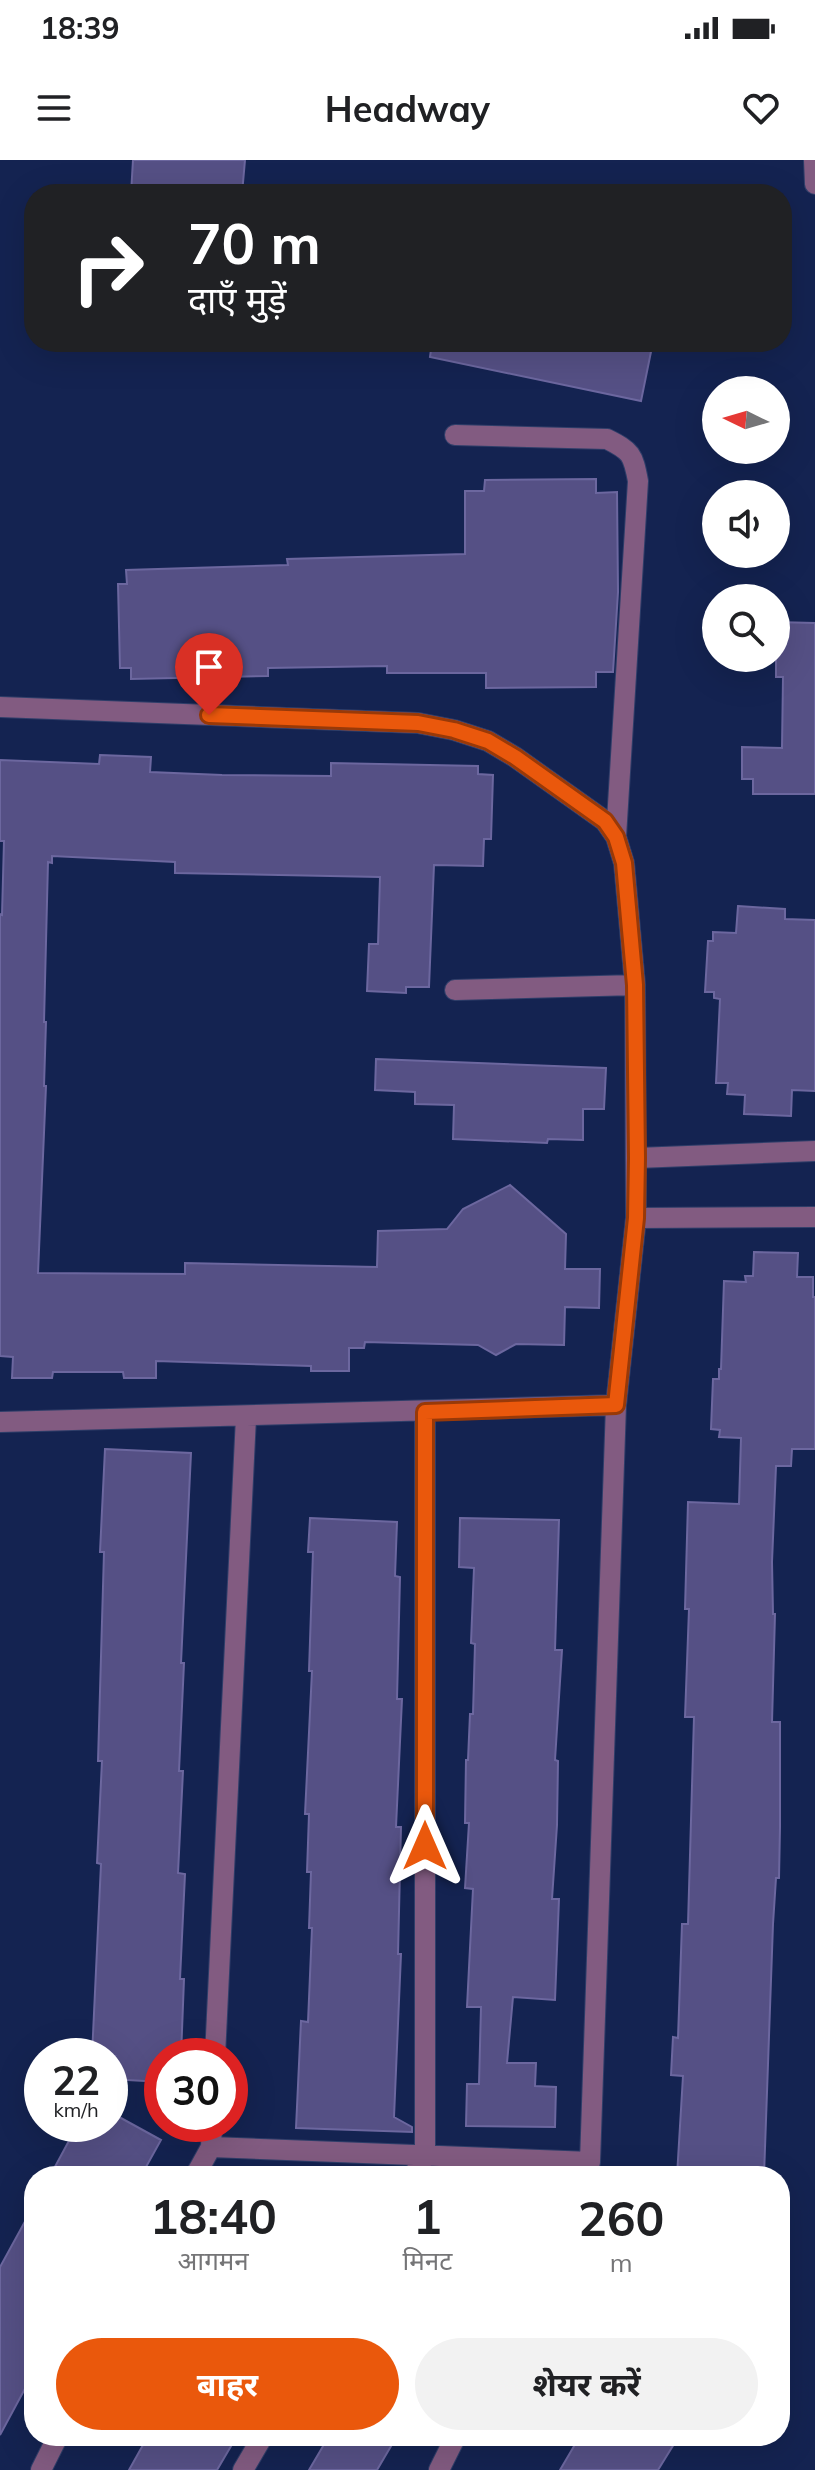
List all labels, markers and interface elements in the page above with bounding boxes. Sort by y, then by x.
text: 18:39 [40,9,119,47]
icon: menu [32,86,76,130]
text: Headway [325,86,490,131]
icon: heart [739,86,783,130]
text: 70 m [188,208,321,278]
icon: right [56,216,160,320]
text: दाएँ मुड़ें [188,277,287,322]
north arrow [702,376,790,464]
map controls [702,376,790,672]
button: sound [702,480,790,568]
button: search [702,584,790,672]
pin [175,633,243,715]
icon: arrive [187,645,231,689]
position arrow [383,1804,467,1888]
speed limit sign: 30 [144,2038,248,2142]
text: 22 [52,2055,100,2105]
text: km/h [53,2097,99,2122]
text: 18:40 [150,2186,277,2246]
text: 1 [413,2186,442,2246]
text: 260 [578,2188,664,2248]
text: आगमन [178,2244,249,2277]
text: मिनट [402,2244,452,2277]
text: m [610,2246,633,2279]
button: बाहर [56,2338,399,2430]
button: शेयर करें [415,2338,758,2430]

